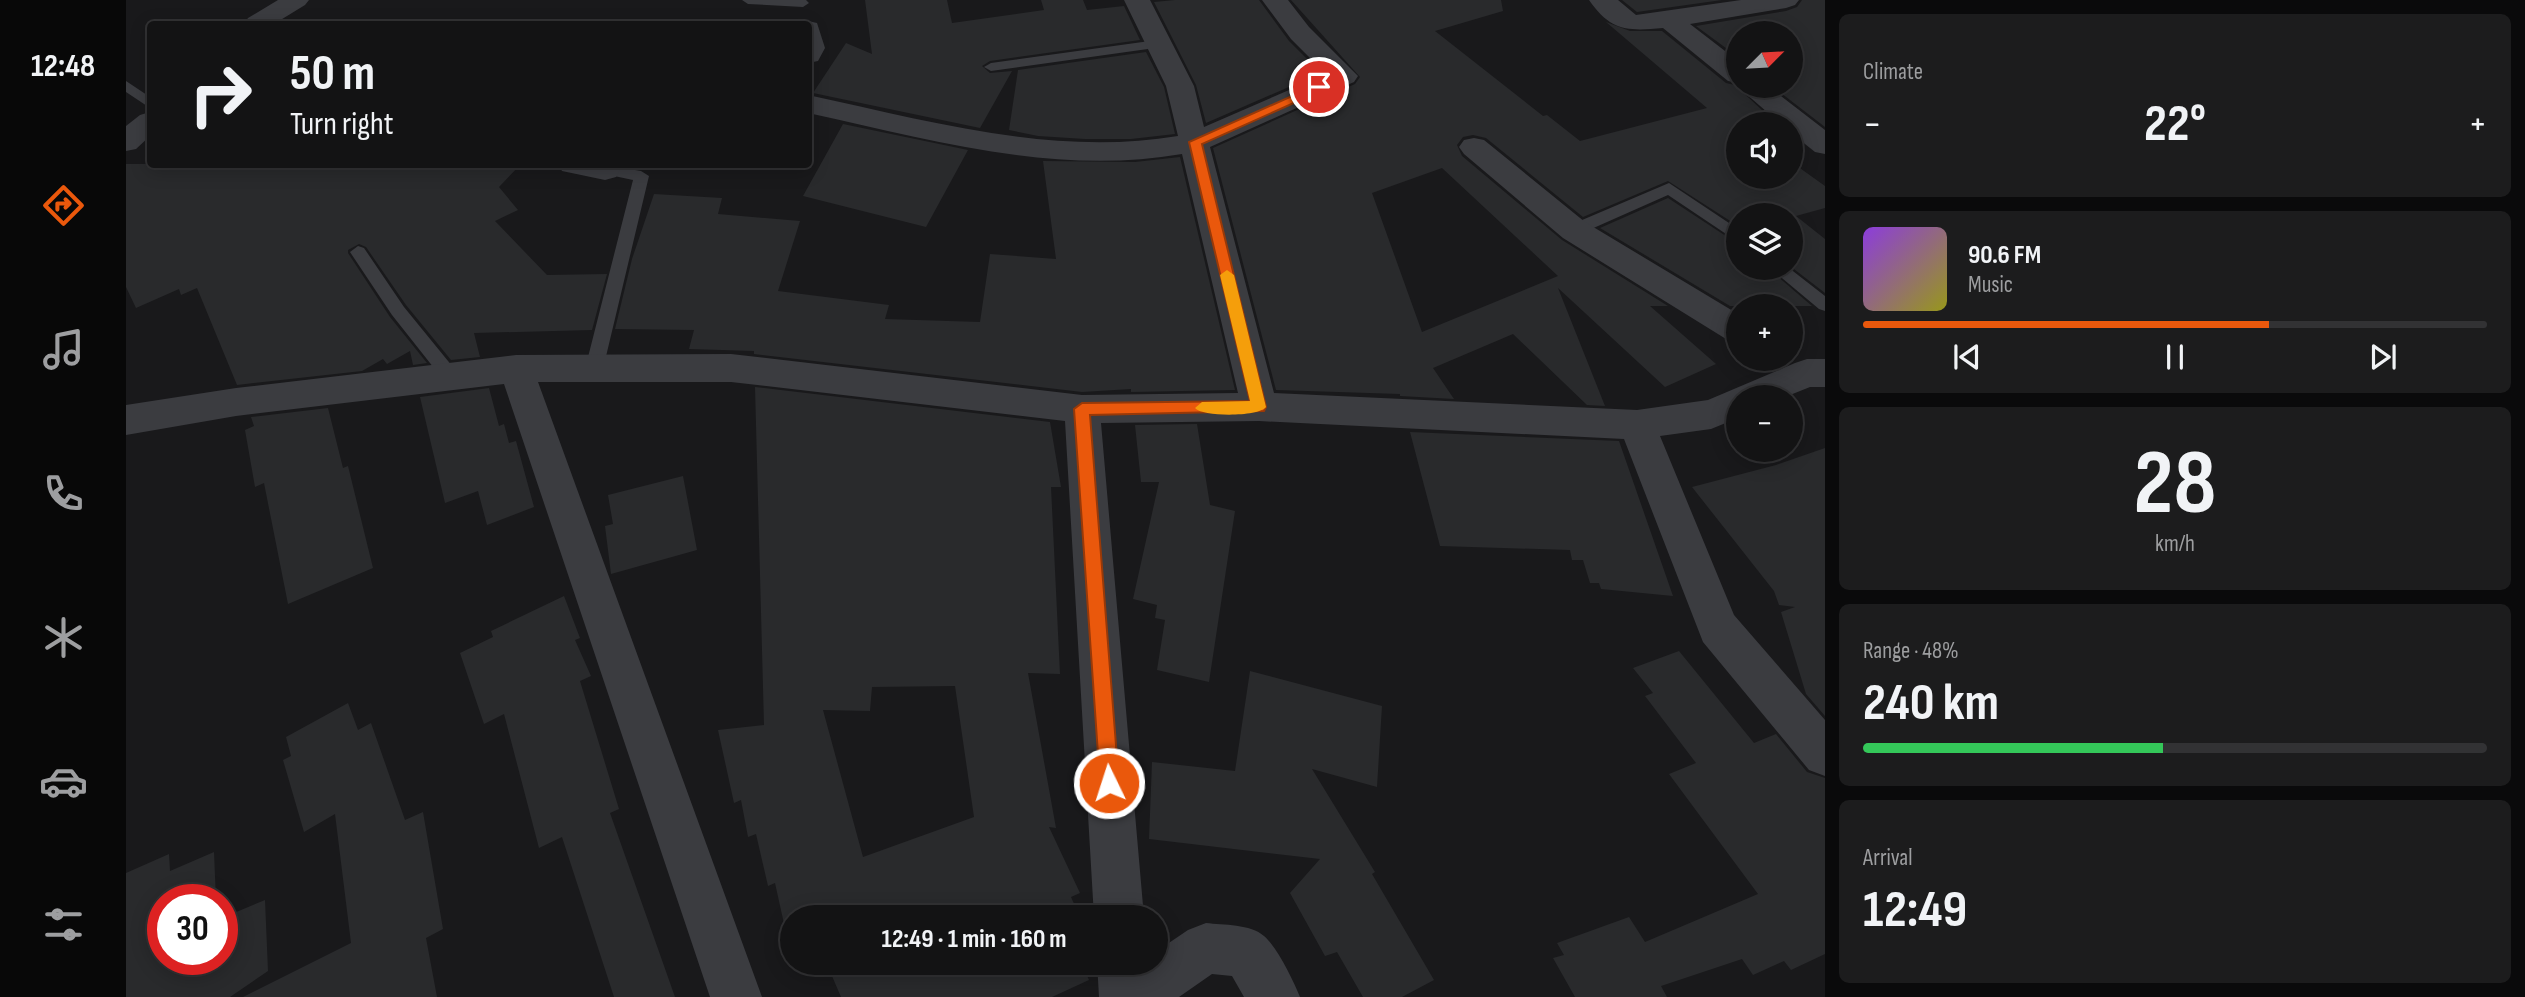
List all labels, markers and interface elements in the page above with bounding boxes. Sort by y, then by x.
north arrow [1726,21,1802,98]
map controls [1726,21,1803,462]
text: 50 m [290,45,375,104]
text: 12:48 [31,47,95,86]
icon: right [175,49,266,140]
pin [1289,57,1349,117]
text: Climate [1863,58,1923,86]
icon: arrive [1300,68,1338,106]
text: 22° [2144,93,2206,156]
text: − [1863,102,1882,147]
text: + [2468,102,2487,147]
text: Turn right [290,105,394,144]
button: sound [1726,112,1803,189]
icon: directions [39,181,88,230]
button: layers [1726,203,1803,280]
text: 90.6 FM [1968,240,2041,271]
text: Music [1968,271,2013,299]
button: + [1726,294,1803,371]
icon: music [39,325,88,374]
icon: previous [1948,338,1986,376]
icon: pause [2156,338,2194,376]
icon: next [2364,338,2402,376]
button: − [1726,385,1803,462]
text: 28 [2134,430,2216,539]
icon: phone [39,469,88,518]
text: km/h [2155,530,2195,558]
icon: climate [39,613,88,662]
text: Range · 48% [1863,637,1959,665]
text: 240 km [1863,672,1999,735]
position arrow [1072,746,1146,820]
icon: car [39,757,88,806]
text: Arrival [1863,844,1912,872]
text: 12:49 [1863,879,1967,942]
speed limit sign: 30 [147,884,238,975]
icon: filters [39,900,88,949]
text: 12:49 · 1 min · 160 m [881,924,1067,955]

